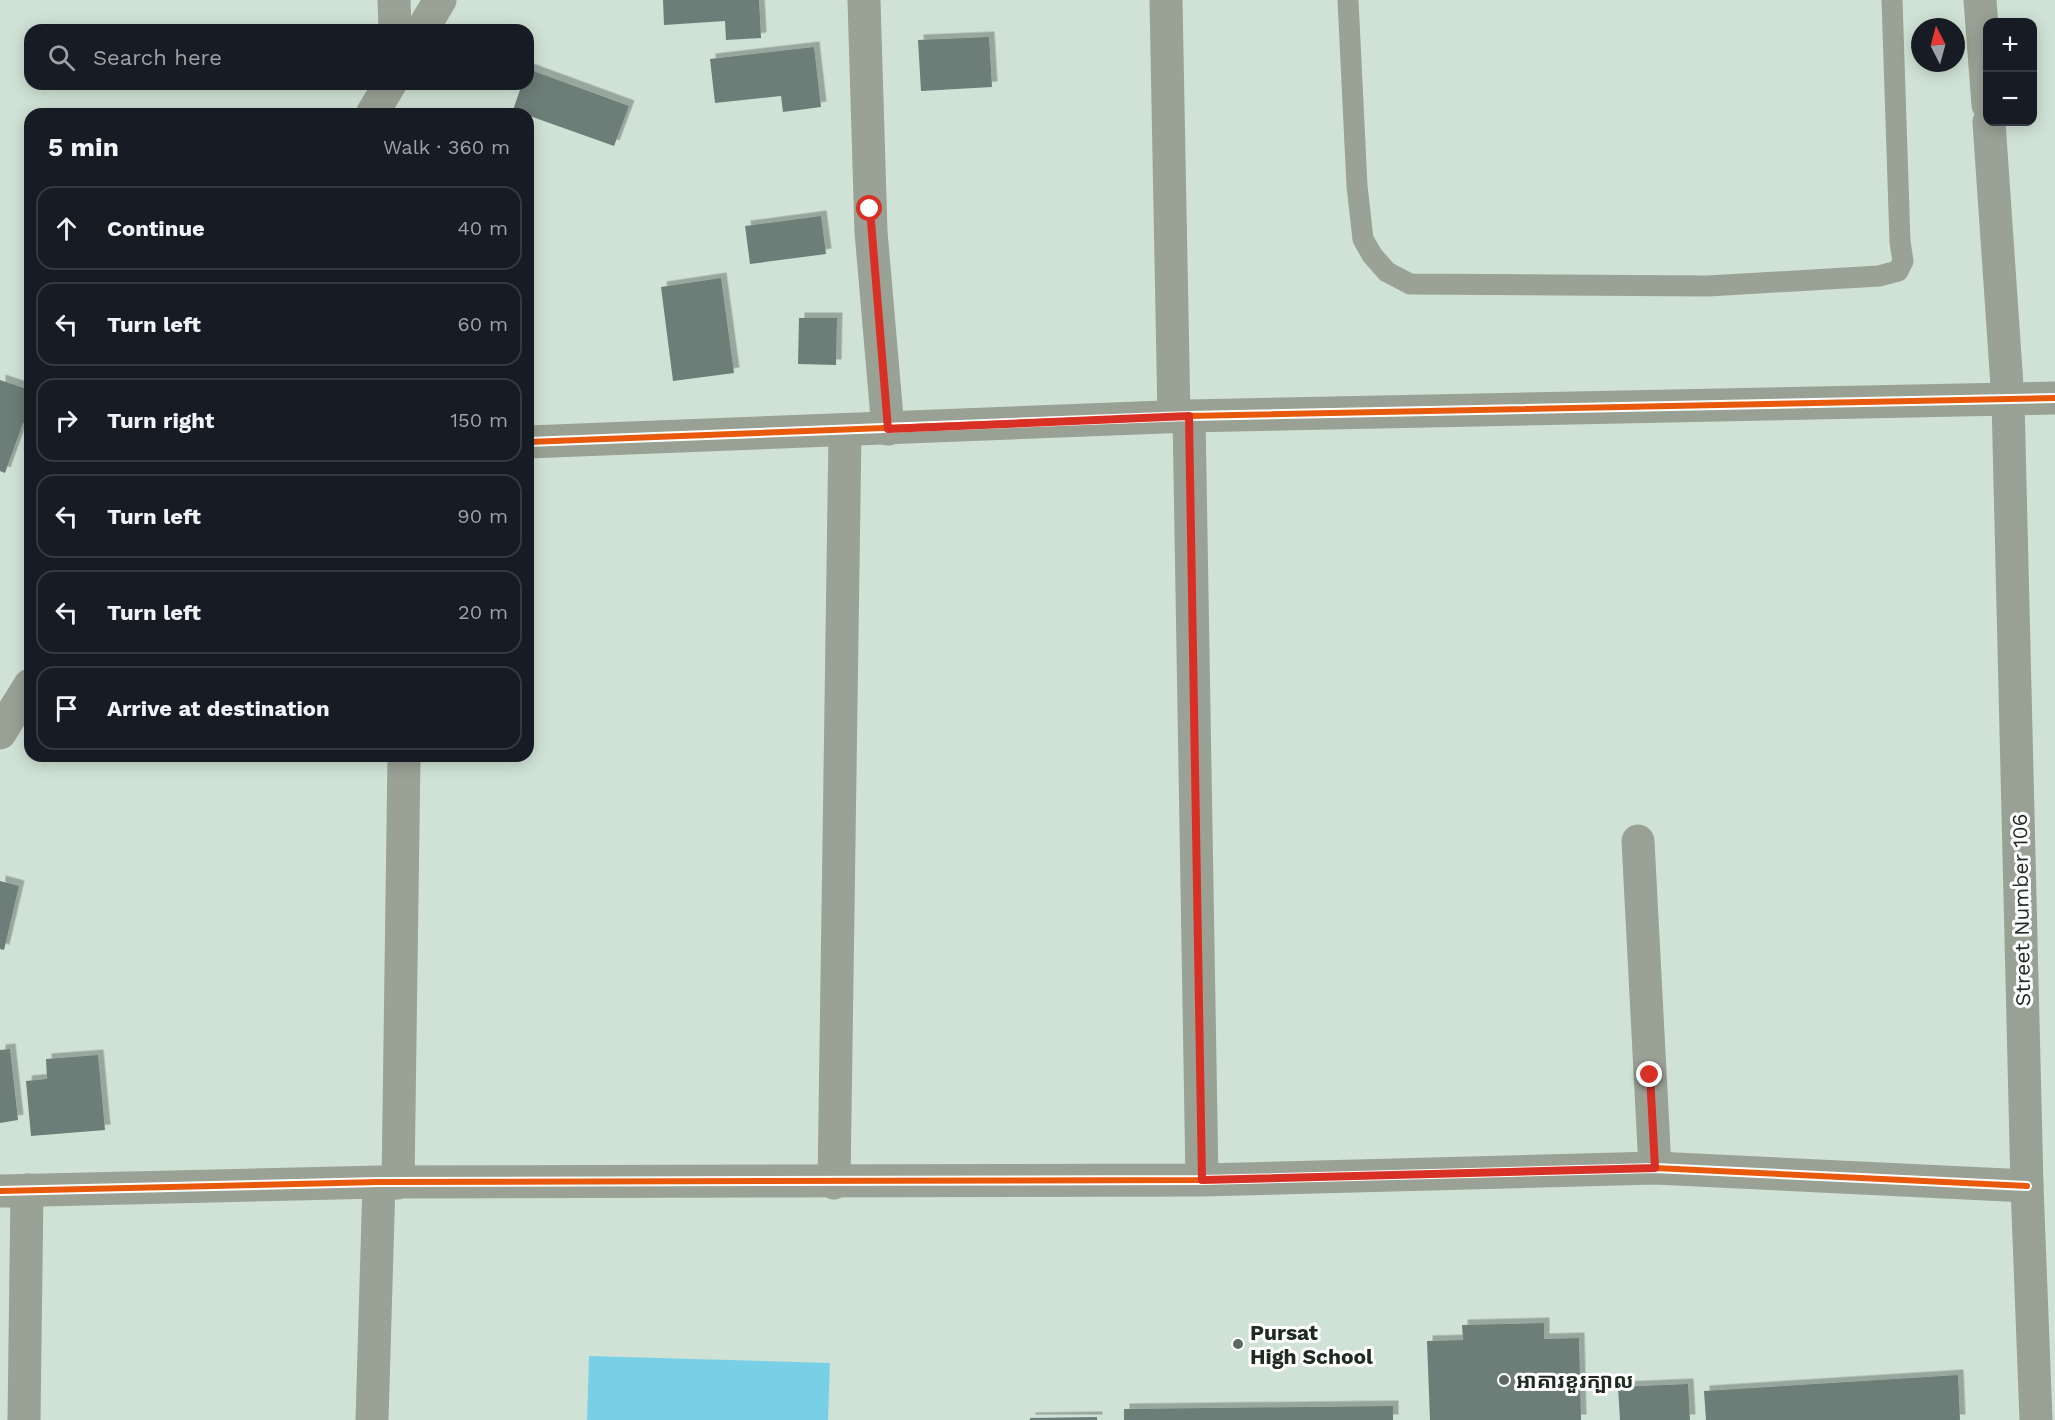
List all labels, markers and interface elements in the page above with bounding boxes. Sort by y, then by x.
north arrow [1911,18,1965,72]
map controls [1983,18,2037,126]
button: + [1983,18,2037,72]
search box [24,24,534,90]
icon: search [45,41,78,74]
text: Search here [93,45,222,70]
button: − [1983,72,2037,126]
text: 5 min [48,132,119,162]
text: Walk · 360 m [383,135,510,159]
route start [856,195,882,221]
icon: ahead [50,212,83,245]
text: Continue [107,216,205,241]
text: 40 m [457,216,508,240]
icon: left [50,308,83,341]
text: Turn left [107,312,201,337]
text: 60 m [458,312,508,336]
icon: right [50,404,83,437]
text: Turn right [107,408,214,433]
text: 150 m [450,408,508,432]
icon: left [50,500,83,533]
text: Turn left [107,504,201,529]
text: 90 m [457,504,508,528]
icon: left [50,596,83,629]
text: Turn left [107,600,201,625]
text: 20 m [458,600,508,624]
icon: arrive [50,692,83,725]
text: Arrive at destination [107,696,330,721]
street label: Street Number 106 [2007,813,2035,1007]
route end [1636,1061,1662,1087]
place label: Pursat High School [1250,1320,1373,1369]
marker: Pursat High School [1231,1337,1245,1351]
place label: អាគារខួរក្បាល [1516,1368,1634,1394]
marker: អាគារខួរក្បាល [1497,1373,1511,1387]

